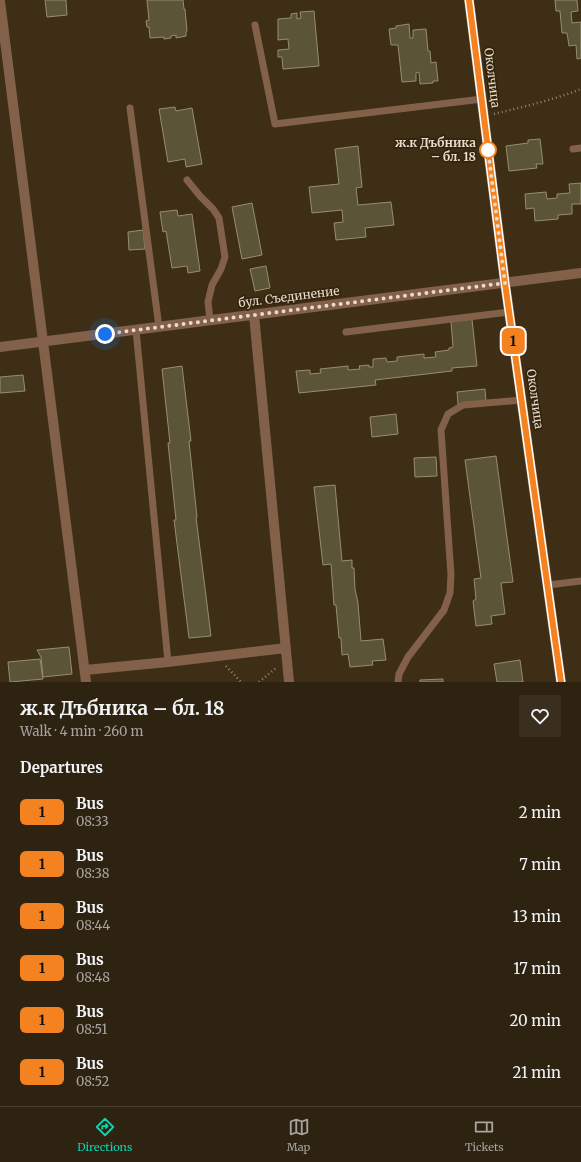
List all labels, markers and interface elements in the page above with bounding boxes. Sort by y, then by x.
street label: Околчица [481,47,504,109]
place label: ж.к Дъбника – бл. 18 [395,135,476,164]
marker: ж.к Дъбника – бл. 18 [479,141,497,159]
street label: бул. Съединение [238,283,340,310]
your location [95,324,115,344]
line badge: 1 [500,328,526,354]
text: 1 [510,332,516,350]
street label: Околчица [524,368,547,430]
button: heart [519,695,561,737]
text: ж.к Дъбника – бл. 18 [20,696,224,720]
text: Walk · 4 min · 260 m [20,723,143,740]
text: Departures [20,758,103,777]
text: Bus [76,794,104,813]
text: 1 [39,803,45,821]
text: 2 min [519,803,561,822]
text: 08:33 [76,813,109,830]
text: Bus [76,846,104,865]
text: 1 [39,855,45,873]
text: 7 min [519,855,561,874]
text: 08:38 [76,865,109,882]
text: Bus [76,898,104,917]
text: 1 [39,907,45,925]
text: 13 min [513,907,561,926]
text: 08:44 [76,917,110,934]
text: Bus [76,950,104,969]
text: 1 [39,959,45,977]
text: 17 min [513,959,561,978]
text: 08:48 [76,969,110,986]
text: Bus [76,1002,104,1021]
text: 1 [39,1011,45,1029]
text: 20 min [509,1011,561,1030]
text: 08:51 [76,1021,107,1038]
text: Bus [76,1054,104,1073]
text: 1 [39,1063,45,1081]
text: 21 min [513,1063,561,1082]
text: 08:52 [76,1073,109,1090]
tab: Directions [77,1116,132,1154]
tab: Map [287,1116,310,1154]
tab: Tickets [465,1116,504,1154]

